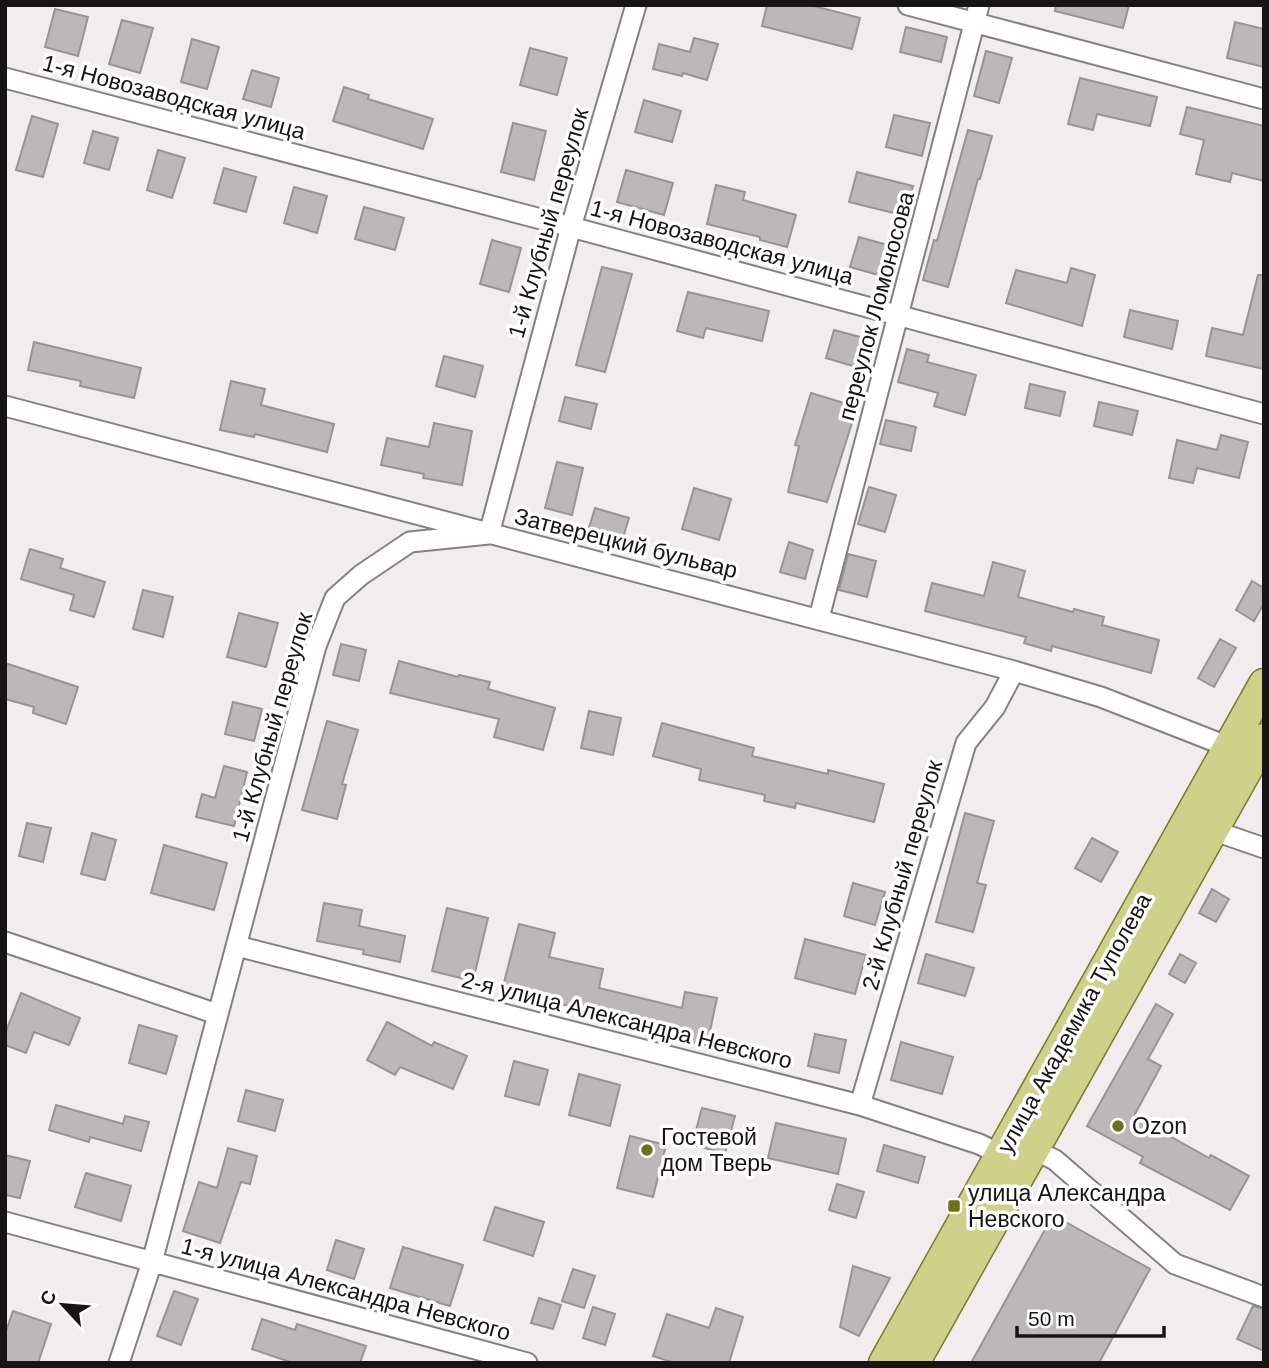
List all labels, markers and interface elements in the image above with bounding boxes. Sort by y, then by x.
street label: 1-я Новозаводская улица [40,49,309,145]
street label: 1-й Клубный переулок [503,104,594,341]
street label: переулок Ломоносова [833,189,919,423]
street label: 1-я Новозаводская улица [588,194,857,290]
street label: Затверецкий бульвар [512,503,740,583]
street label: 1-й Клубный переулок [227,608,318,845]
street label: 2-й Клубный переулок [857,756,948,993]
street label: улица Академика Туполева [992,888,1156,1157]
street label: 2-я улица Александра Невского [459,966,795,1074]
place label: Ozon [1132,1113,1187,1139]
marker: Ozon [1110,1118,1126,1134]
place label: Гостевой дом Тверь [661,1124,772,1176]
marker: Гостевой дом Тверь [639,1142,655,1158]
place label: улица Александра Невского [968,1180,1166,1232]
marker: улица Александра Невского [946,1198,962,1214]
street label: 1-я улица Александра Невского [179,1232,513,1346]
north arrow [28,1270,98,1340]
text: С [36,1287,61,1309]
scale bar [1017,1294,1164,1338]
text: 50 m [1028,1307,1075,1330]

